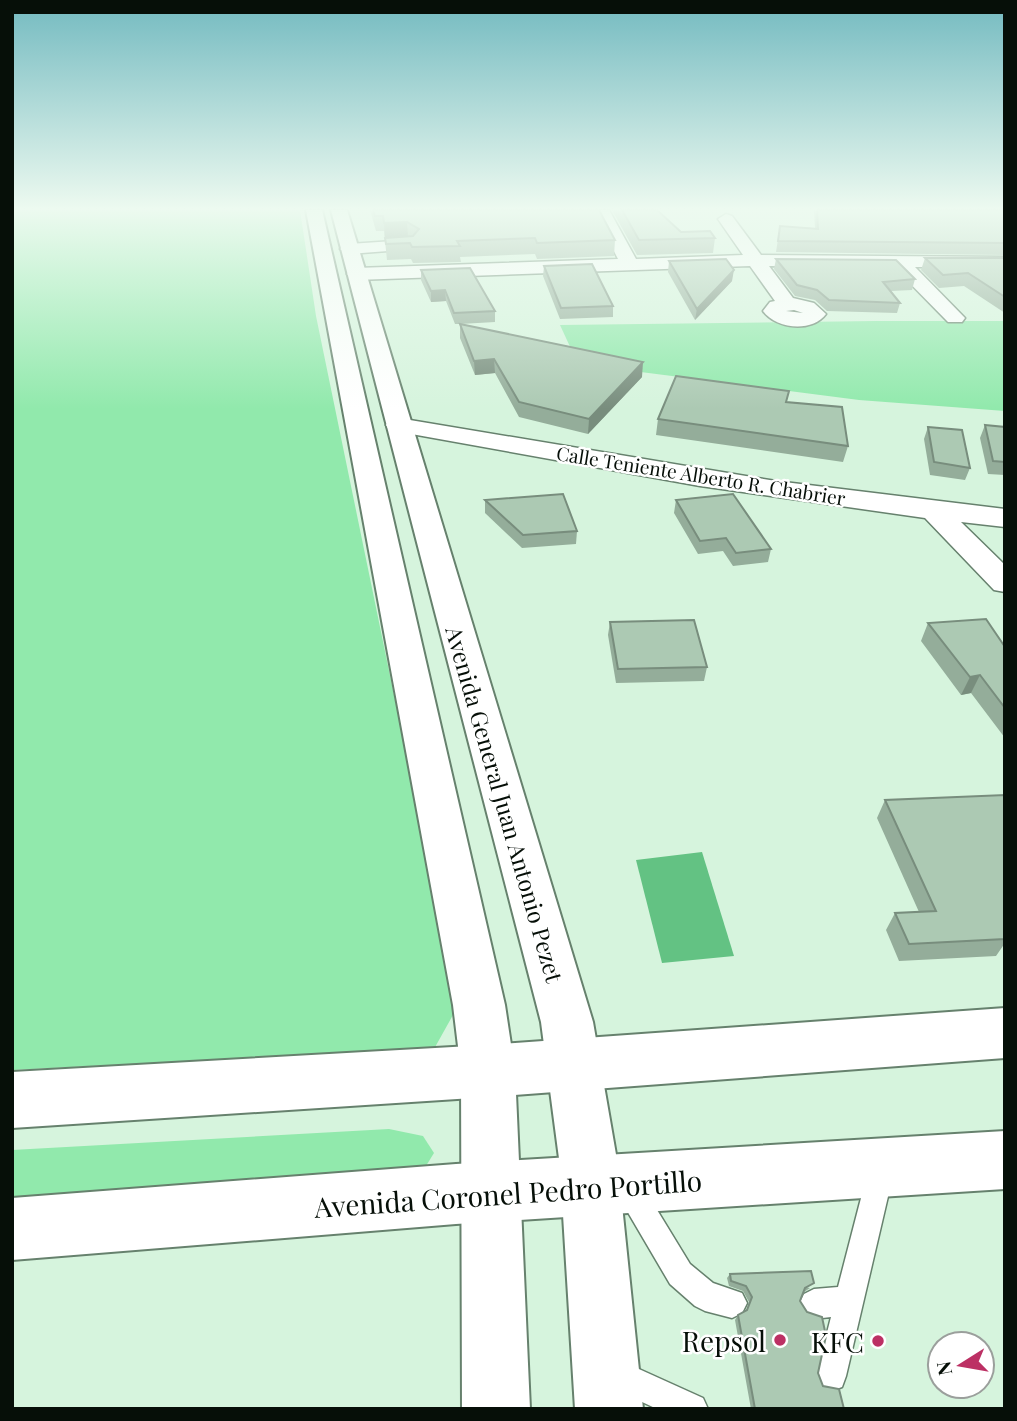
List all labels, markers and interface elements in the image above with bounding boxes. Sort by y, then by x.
street label: Calle Teniente Alberto R. Chabrier [555,439,848,511]
street label: Avenida General Juan Antonio Pezet [439,621,571,986]
street label: Avenida Coronel Pedro Portillo [312,1161,703,1225]
place label: Repsol [682,1322,766,1359]
place label: KFC [811,1323,864,1360]
north arrow [926,1330,996,1400]
marker: Repsol [772,1332,788,1348]
marker: KFC [870,1333,886,1349]
text: N [929,1359,957,1378]

